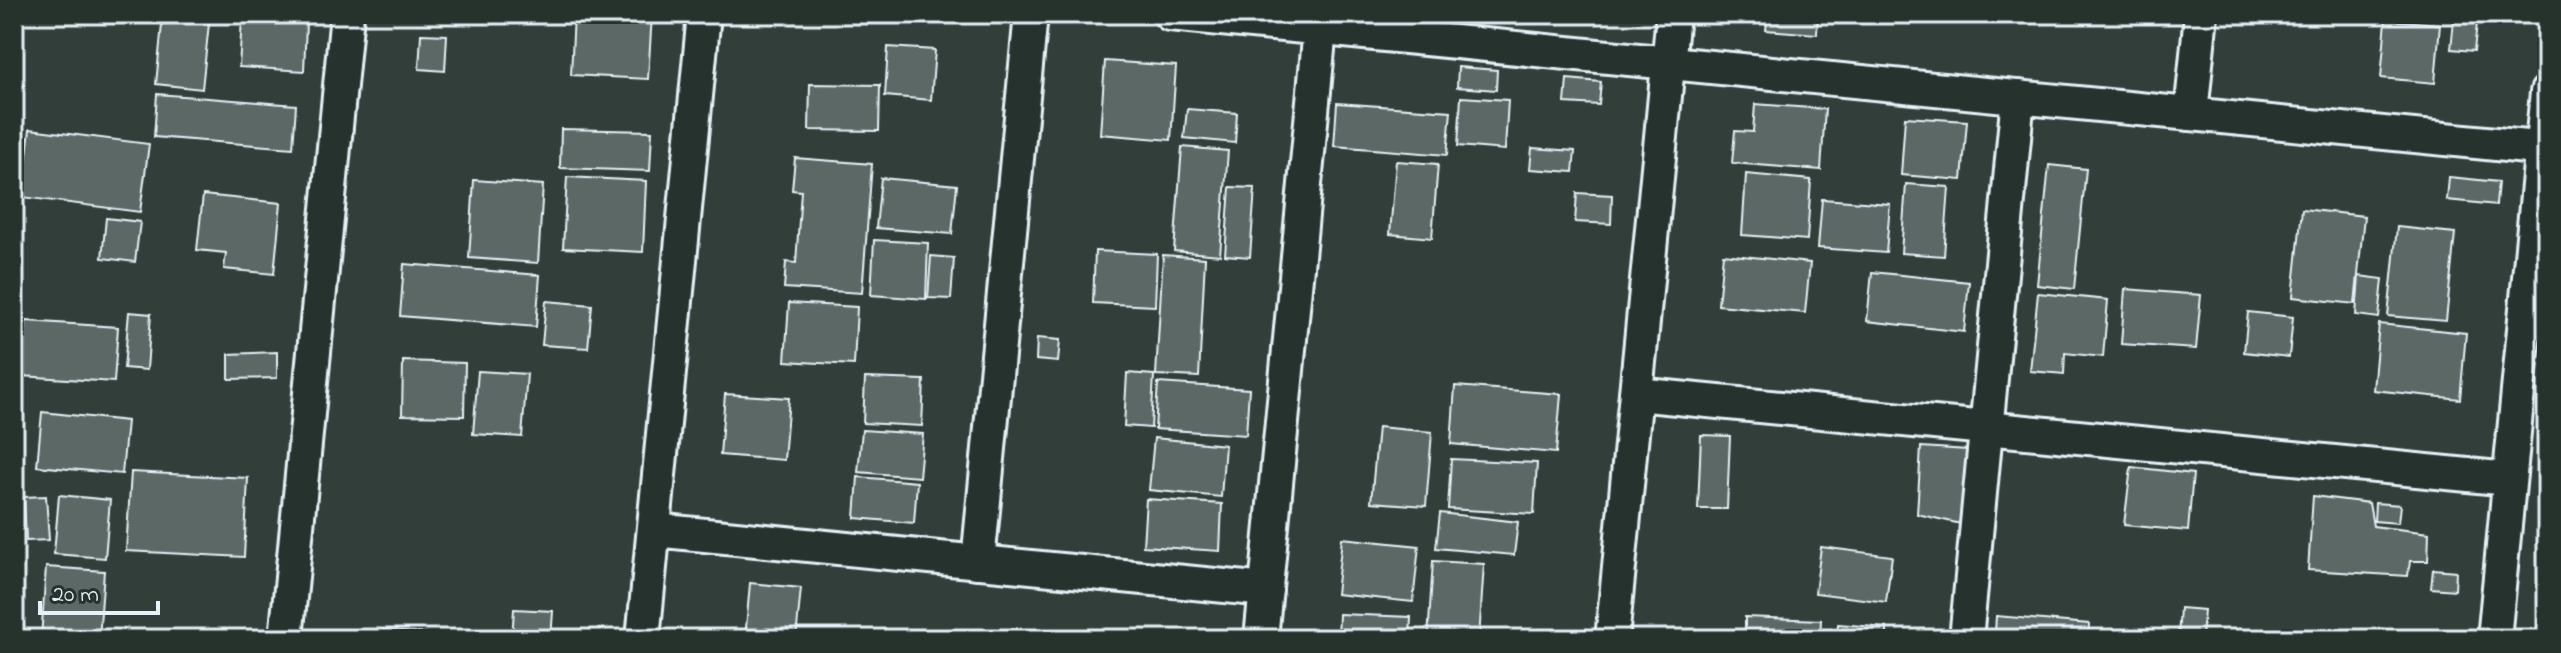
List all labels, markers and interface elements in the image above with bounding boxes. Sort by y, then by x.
scale bar [40,565,158,615]
text: 20 m [52,578,99,613]

